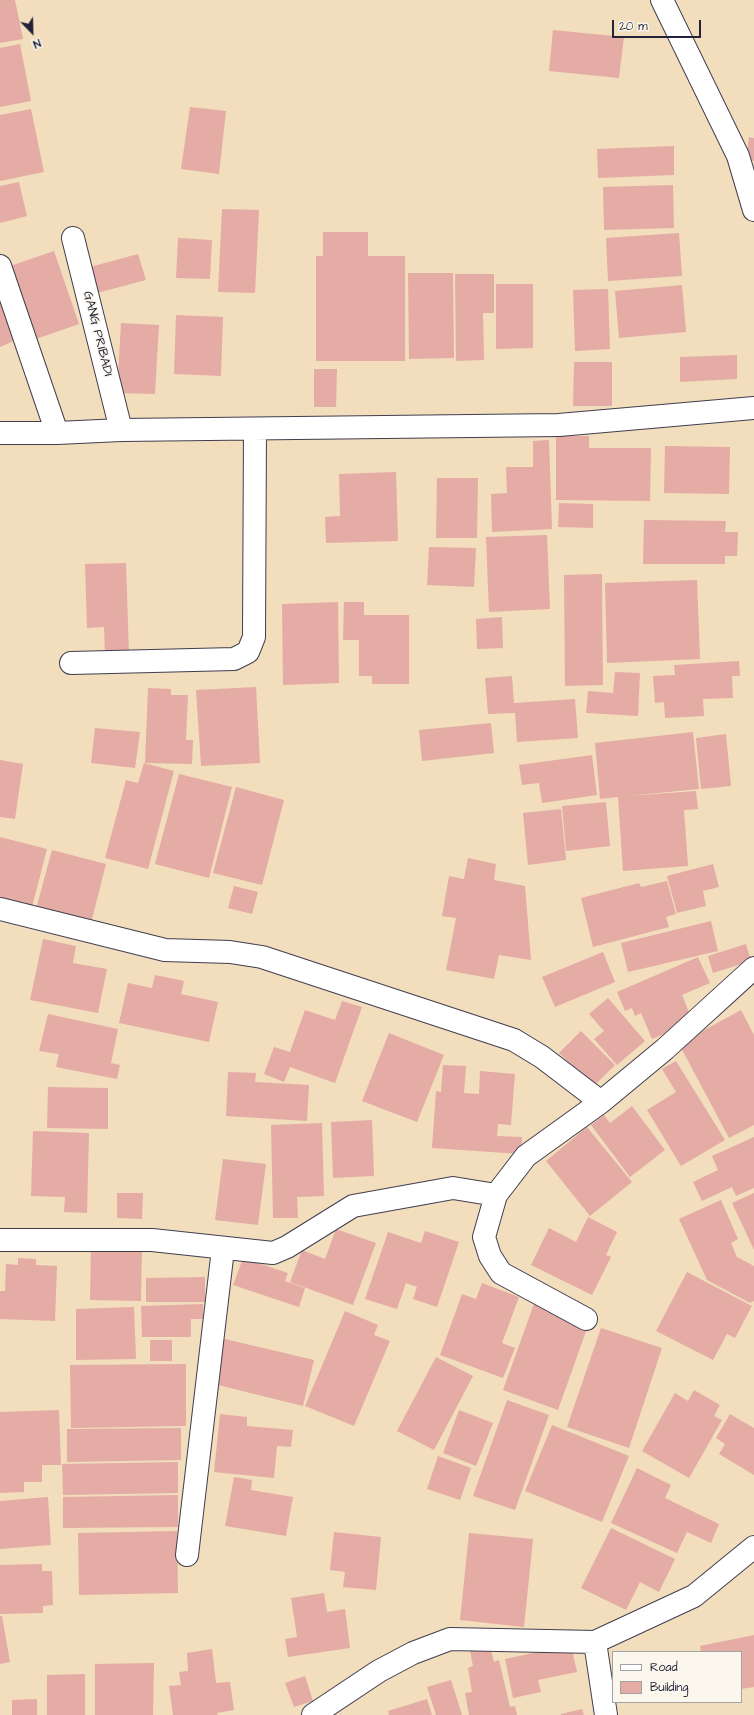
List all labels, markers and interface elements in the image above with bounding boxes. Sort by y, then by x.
north arrow [12,12,52,52]
scale bar [614,12,703,38]
text: 20 m [619,18,648,35]
text: N [31,35,43,52]
street label: GANG PRIBADI [79,290,115,378]
legend [612,1651,742,1703]
text: Road [650,1659,678,1676]
text: Building [650,1679,688,1696]

